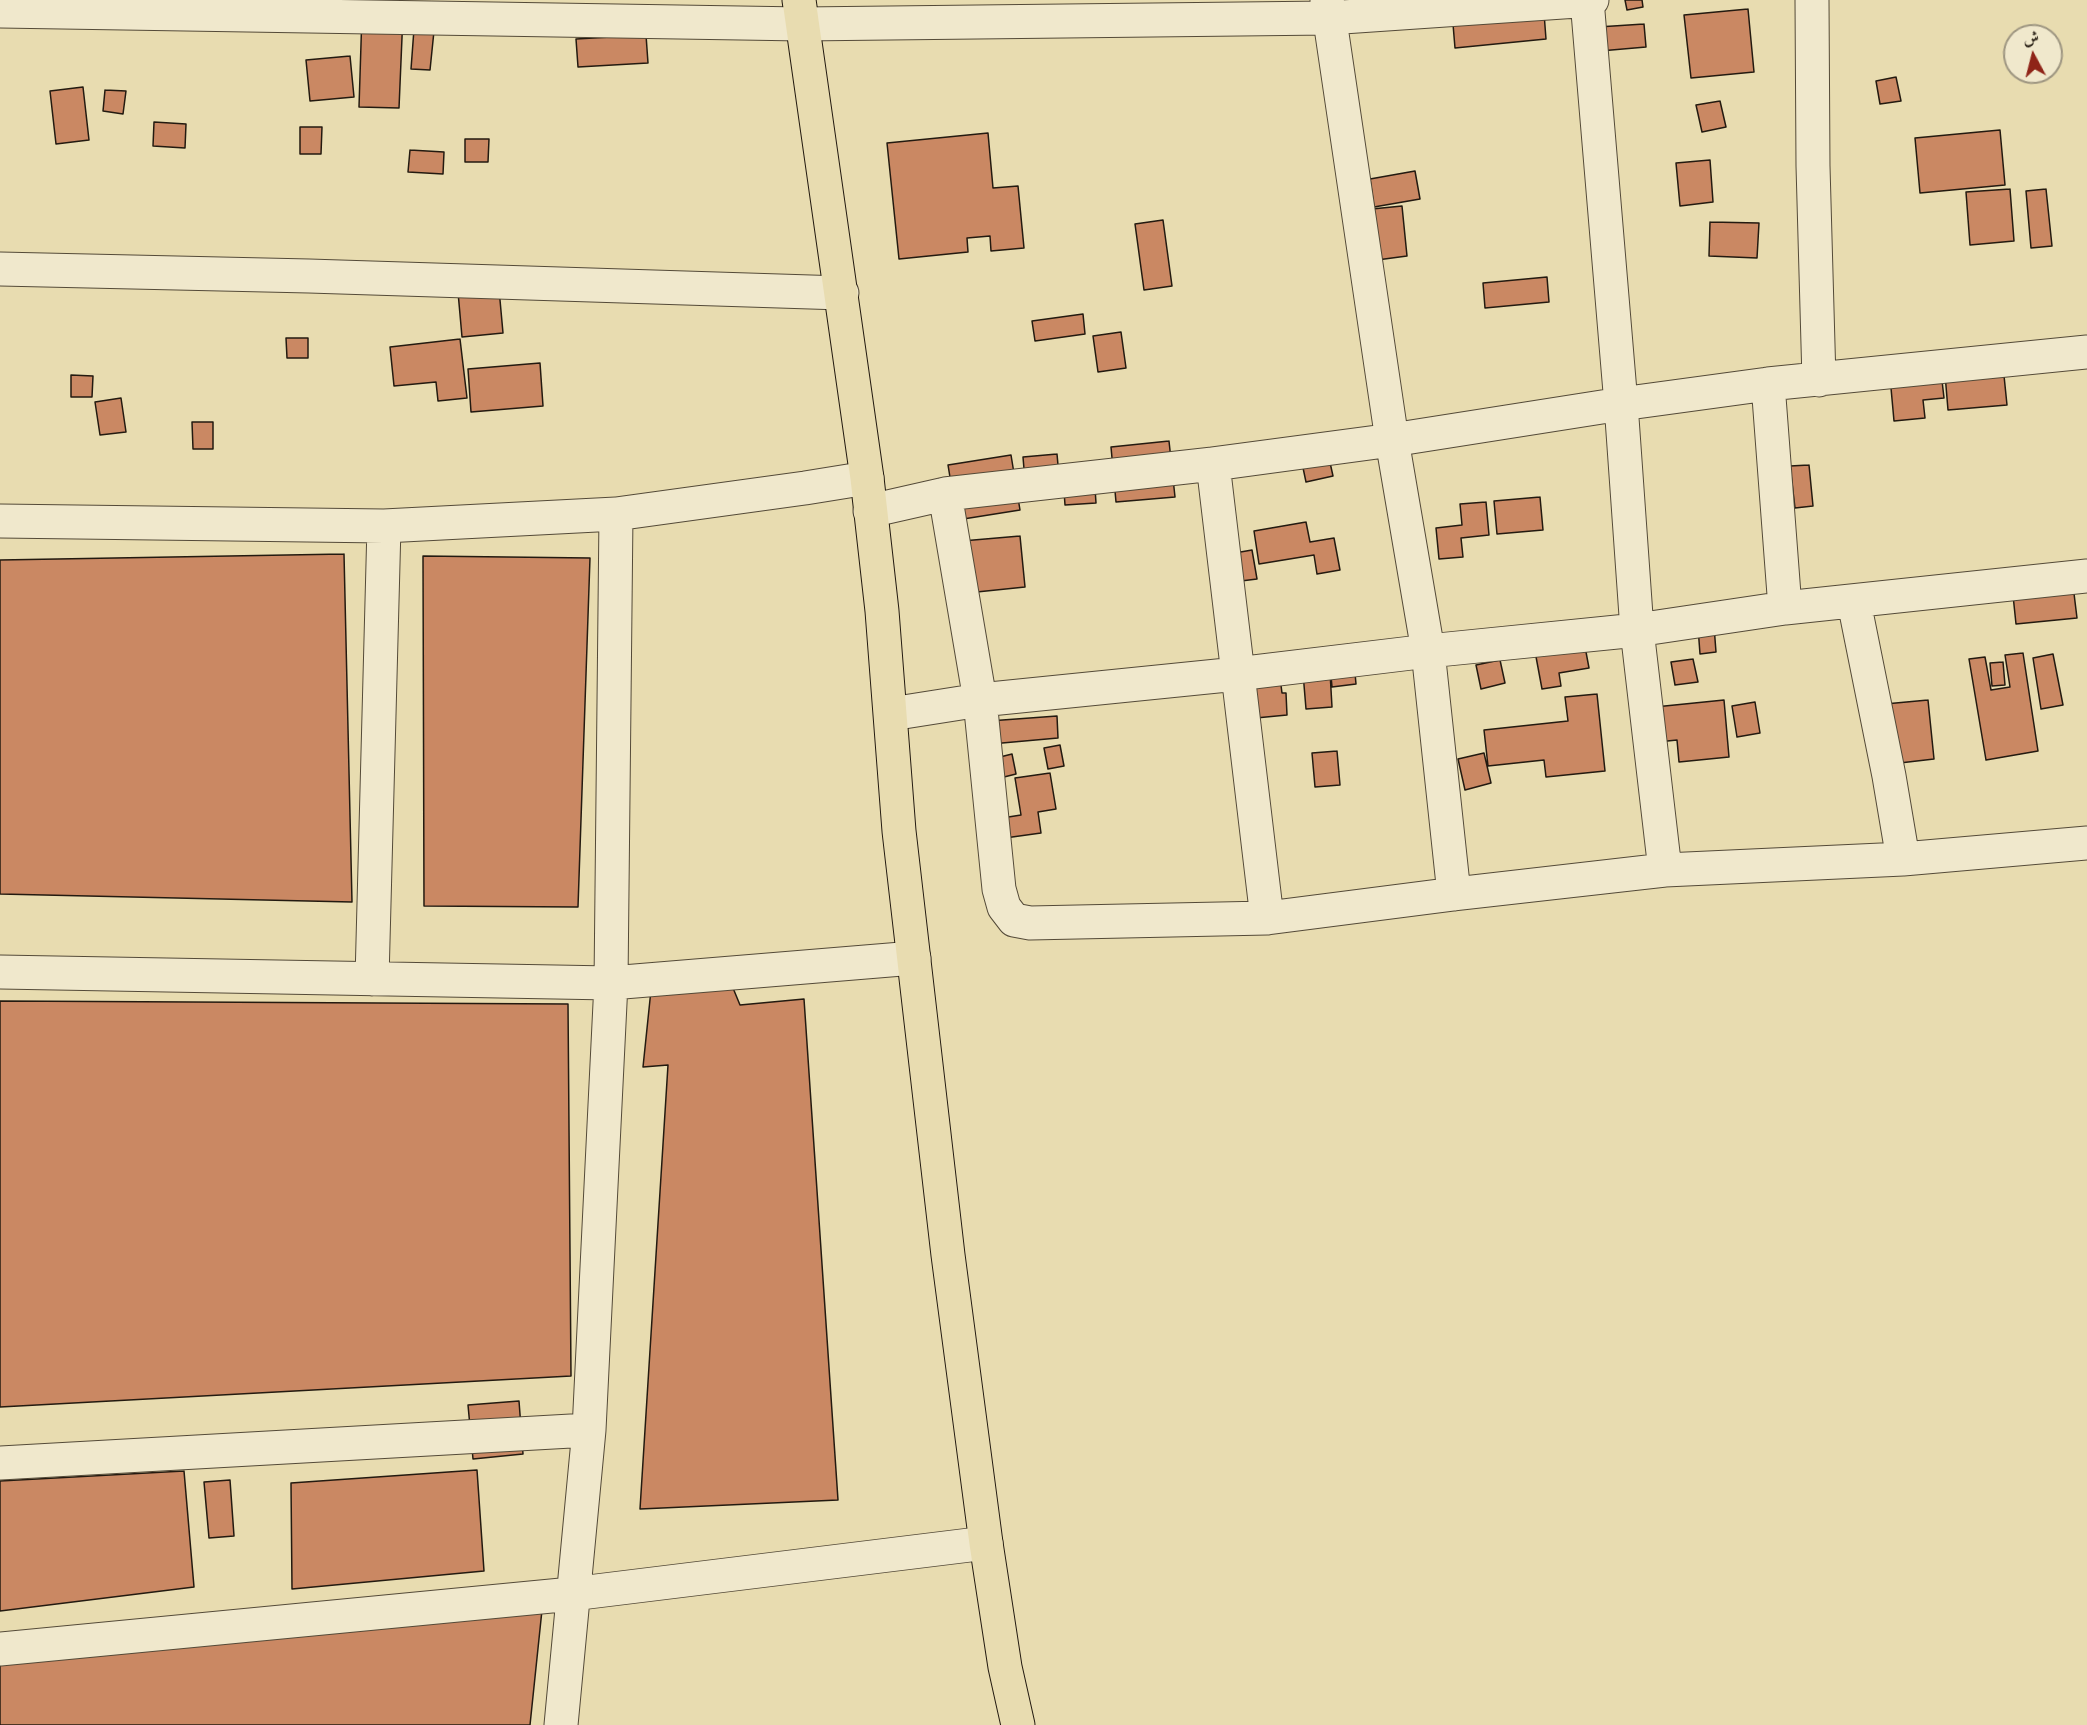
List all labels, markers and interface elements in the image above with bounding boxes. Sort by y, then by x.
north arrow [2003,24,2063,84]
text: ش [2022,26,2040,50]

